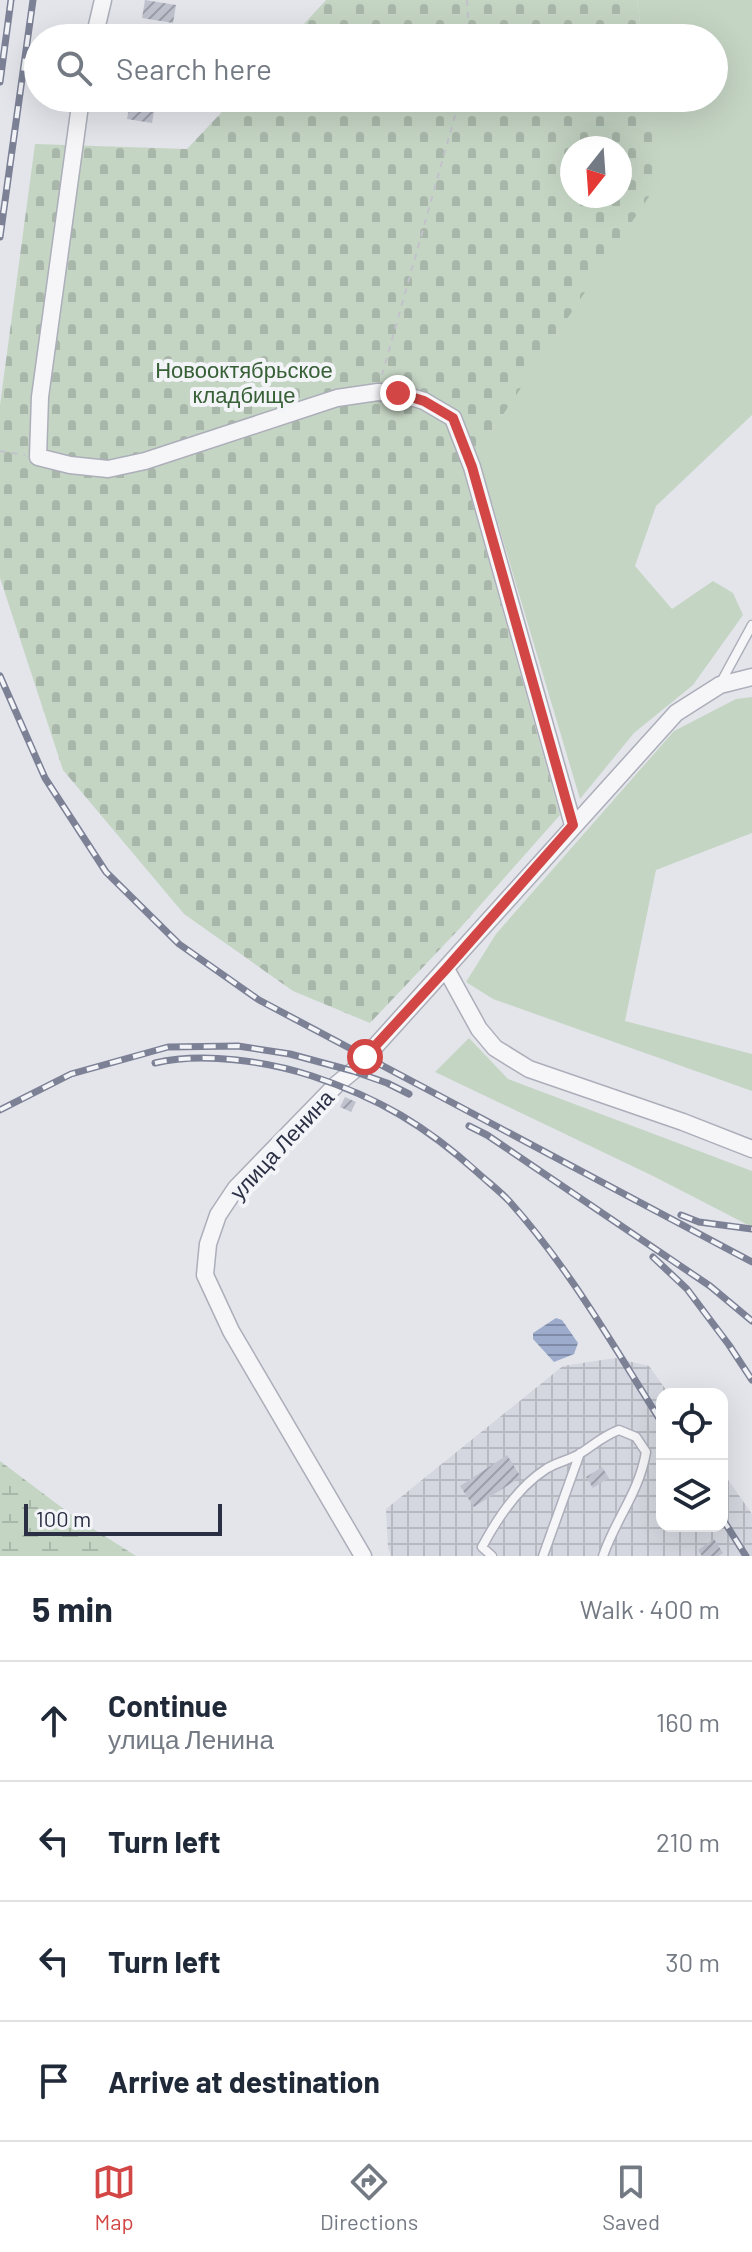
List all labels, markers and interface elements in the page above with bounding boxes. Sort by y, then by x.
search box [24,24,728,112]
icon: search [52,46,96,90]
text: Search here [116,50,272,86]
north arrow [560,136,632,208]
park label: Новооктябрьское кладбище [155,356,333,408]
route end [380,375,416,411]
route start [347,1039,383,1075]
street label: улица Ленина [224,1083,340,1205]
map controls [656,1388,728,1532]
button: locate [656,1388,728,1460]
button: layers [656,1460,728,1532]
scale bar [24,1500,222,1536]
text: 100 m [36,1505,91,1531]
text: 5 min [32,1588,113,1629]
text: Walk · 400 m [580,1593,720,1624]
text: Continue [108,1687,228,1723]
icon: ahead [32,1699,76,1743]
text: 160 m [656,1706,720,1737]
text: улица Ленина [108,1723,274,1754]
icon: left [32,1819,76,1863]
text: Turn left [108,1823,221,1859]
text: 210 m [656,1826,720,1857]
icon: left [32,1939,76,1983]
text: Turn left [108,1943,221,1979]
text: 30 m [665,1946,720,1977]
icon: arrive [32,2059,76,2103]
text: Arrive at destination [108,2063,380,2099]
tab: Map [92,2160,136,2234]
tab: Directions [320,2160,418,2234]
tab: Saved [602,2160,660,2234]

